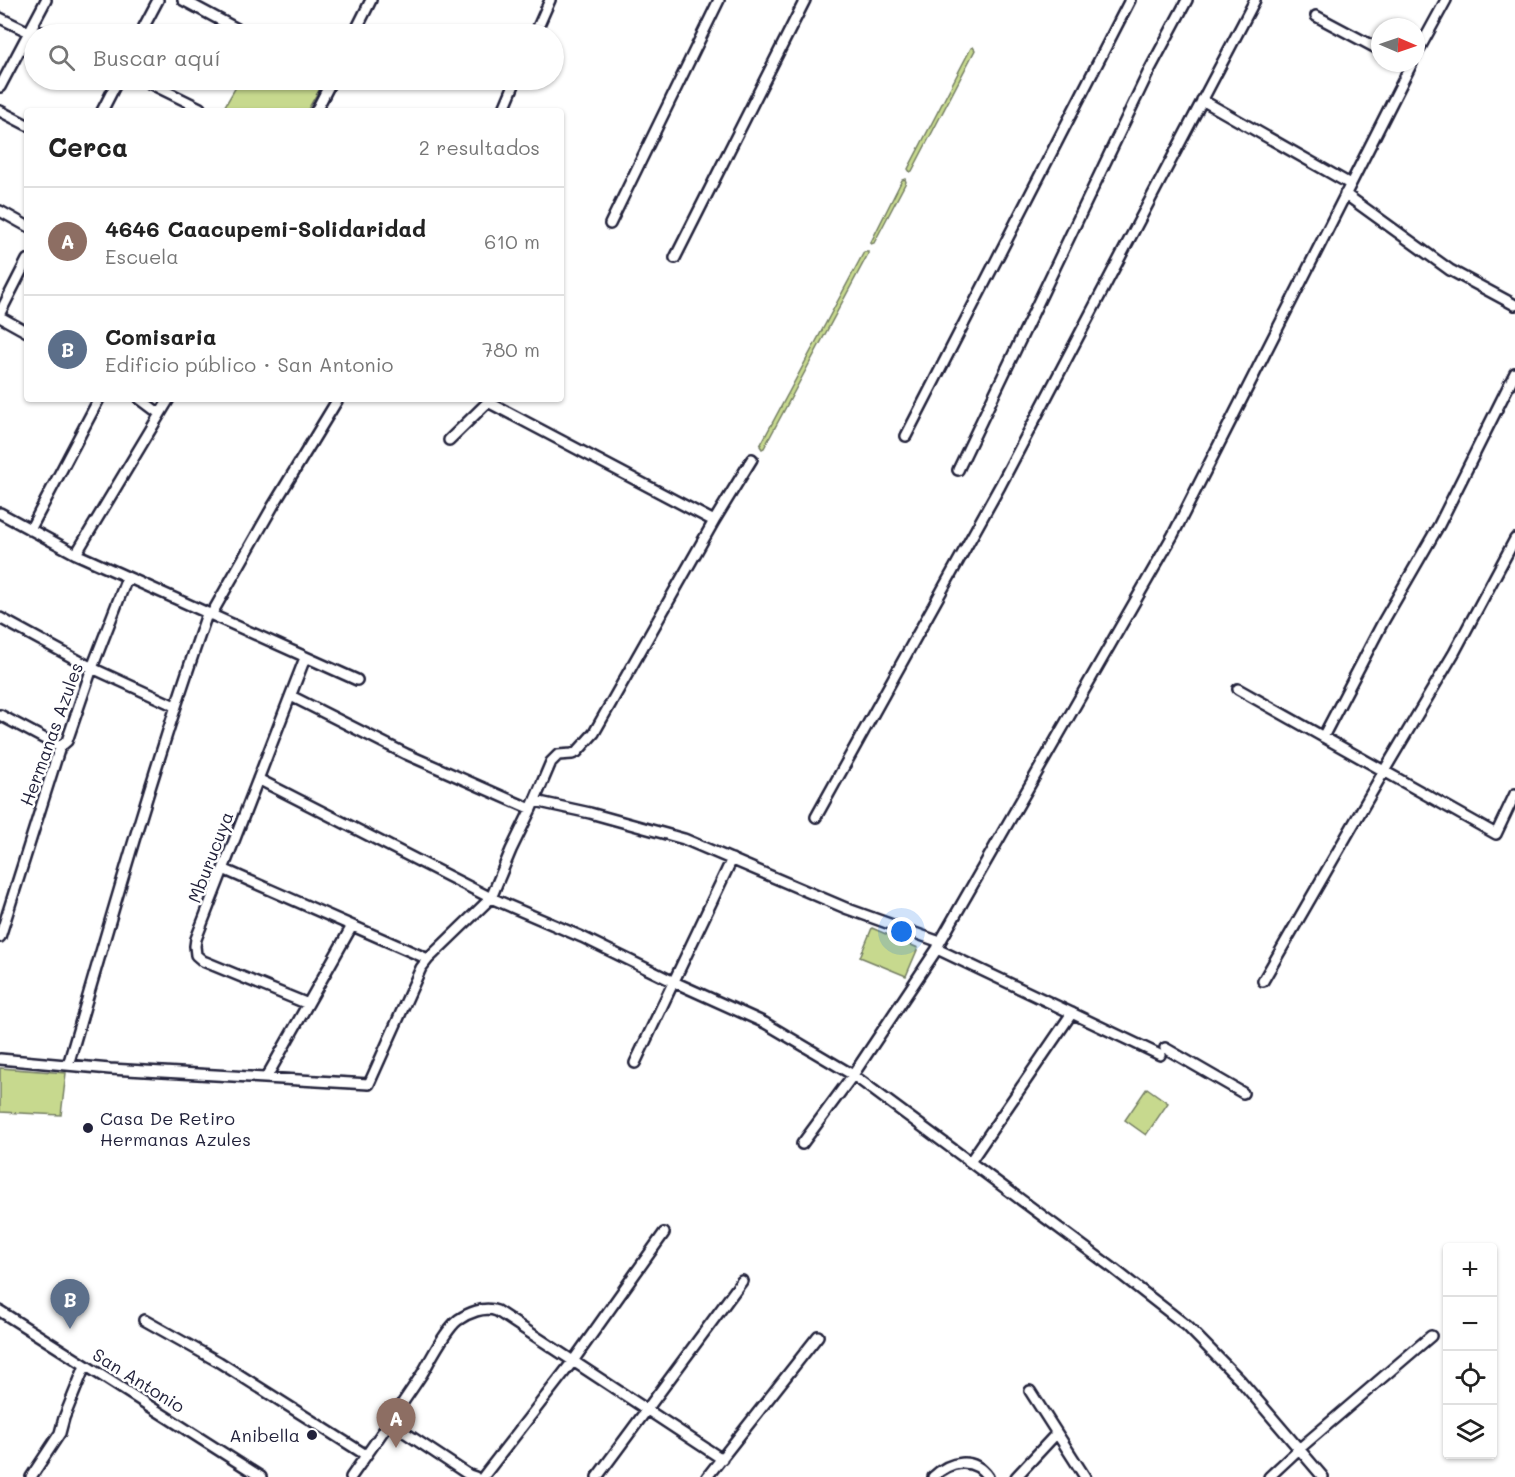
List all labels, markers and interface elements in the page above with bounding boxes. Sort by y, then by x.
north arrow [1371,18,1425,72]
search box [24,24,564,90]
icon: search [45,41,78,74]
text: Buscar aquí [93,43,221,72]
text: Cerca [48,130,128,164]
text: 2 resultados [419,134,540,160]
text: 4646 Caacupemi-Solidaridad [105,214,426,243]
text: A [61,228,74,254]
text: 610 m [484,228,540,254]
text: Escuela [105,243,179,269]
text: Comisaria [105,322,217,351]
text: B [61,336,74,362]
text: 780 m [482,336,540,362]
text: Edificio público · San Antonio [105,351,393,377]
street label: Hermanas Azules [14,659,88,809]
street label: Mburucuya [182,808,238,906]
your location [887,917,916,946]
place label: Casa De Retiro Hermanas Azules [100,1106,251,1151]
marker: Casa De Retiro Hermanas Azules [81,1121,95,1135]
map controls [1443,1243,1497,1459]
button: + [1443,1243,1497,1297]
pin: B [50,1280,90,1329]
button: − [1443,1297,1497,1351]
street label: San Antonio [88,1342,190,1418]
button: locate [1443,1351,1497,1405]
pin: A [376,1398,416,1448]
button: layers [1443,1405,1497,1459]
place label: Anibella [229,1423,300,1447]
marker: Anibella [305,1428,319,1442]

